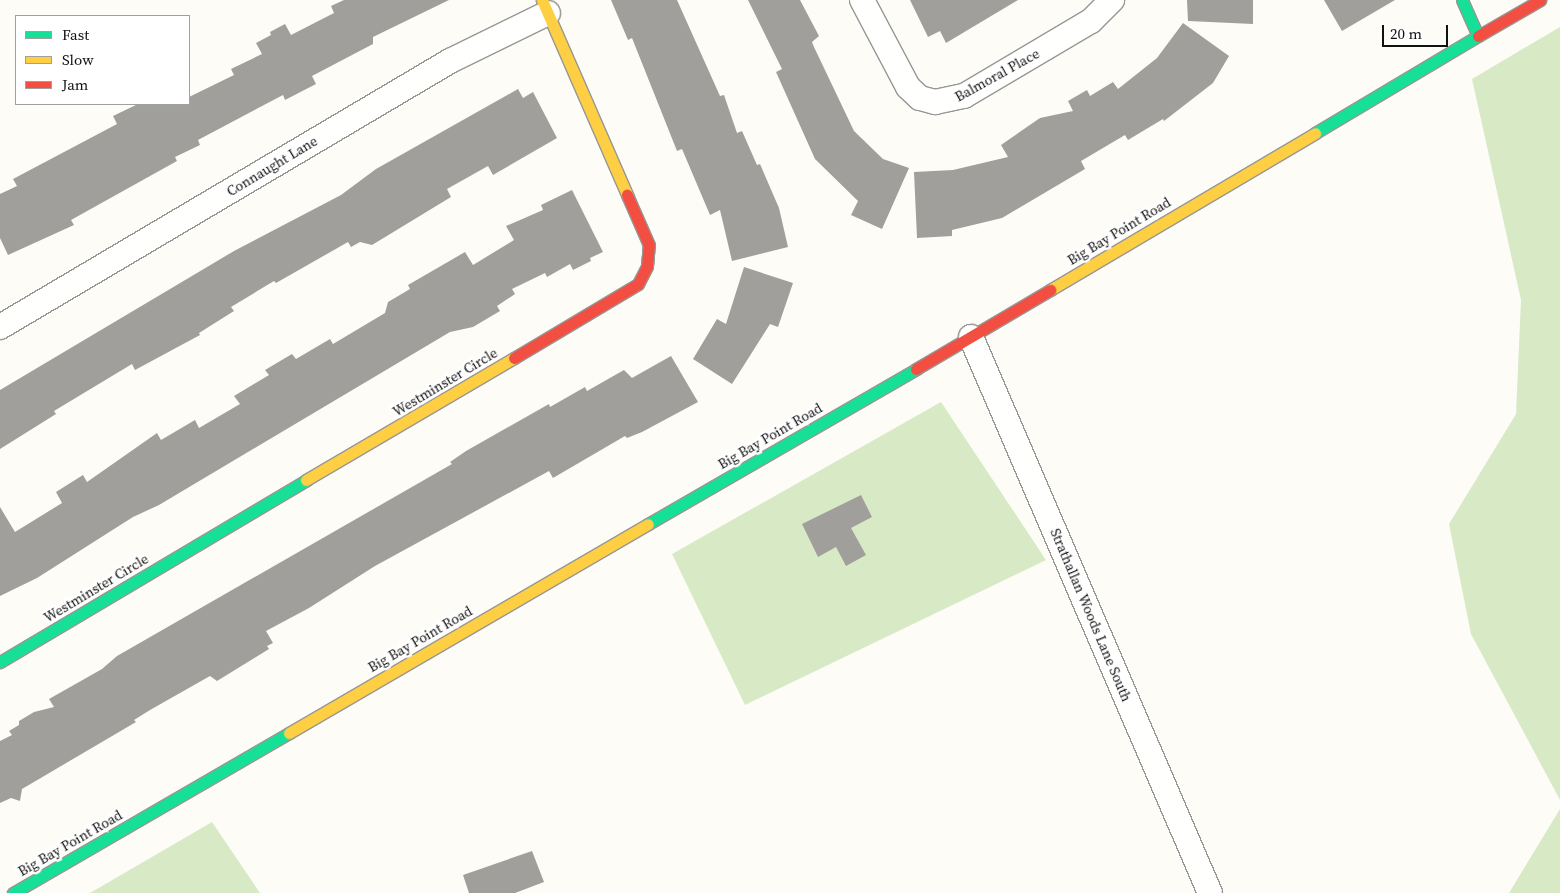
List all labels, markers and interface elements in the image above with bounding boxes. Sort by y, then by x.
legend [15,15,190,105]
scale bar [1385,15,1451,47]
text: 20 m [1390,23,1422,44]
text: Fast [62,24,89,45]
street label: Balmoral Place [952,45,1042,105]
text: Slow [62,49,94,70]
text: Jam [62,74,88,95]
street label: Connaught Lane [224,132,320,200]
street label: Big Bay Point Road [1064,194,1174,268]
street label: Westminster Circle [390,344,500,420]
street label: Big Bay Point Road [715,399,825,473]
street label: Strathallan Woods Lane South [1047,526,1135,704]
street label: Westminster Circle [41,550,151,626]
street label: Big Bay Point Road [365,602,475,676]
street label: Big Bay Point Road [15,806,125,880]

